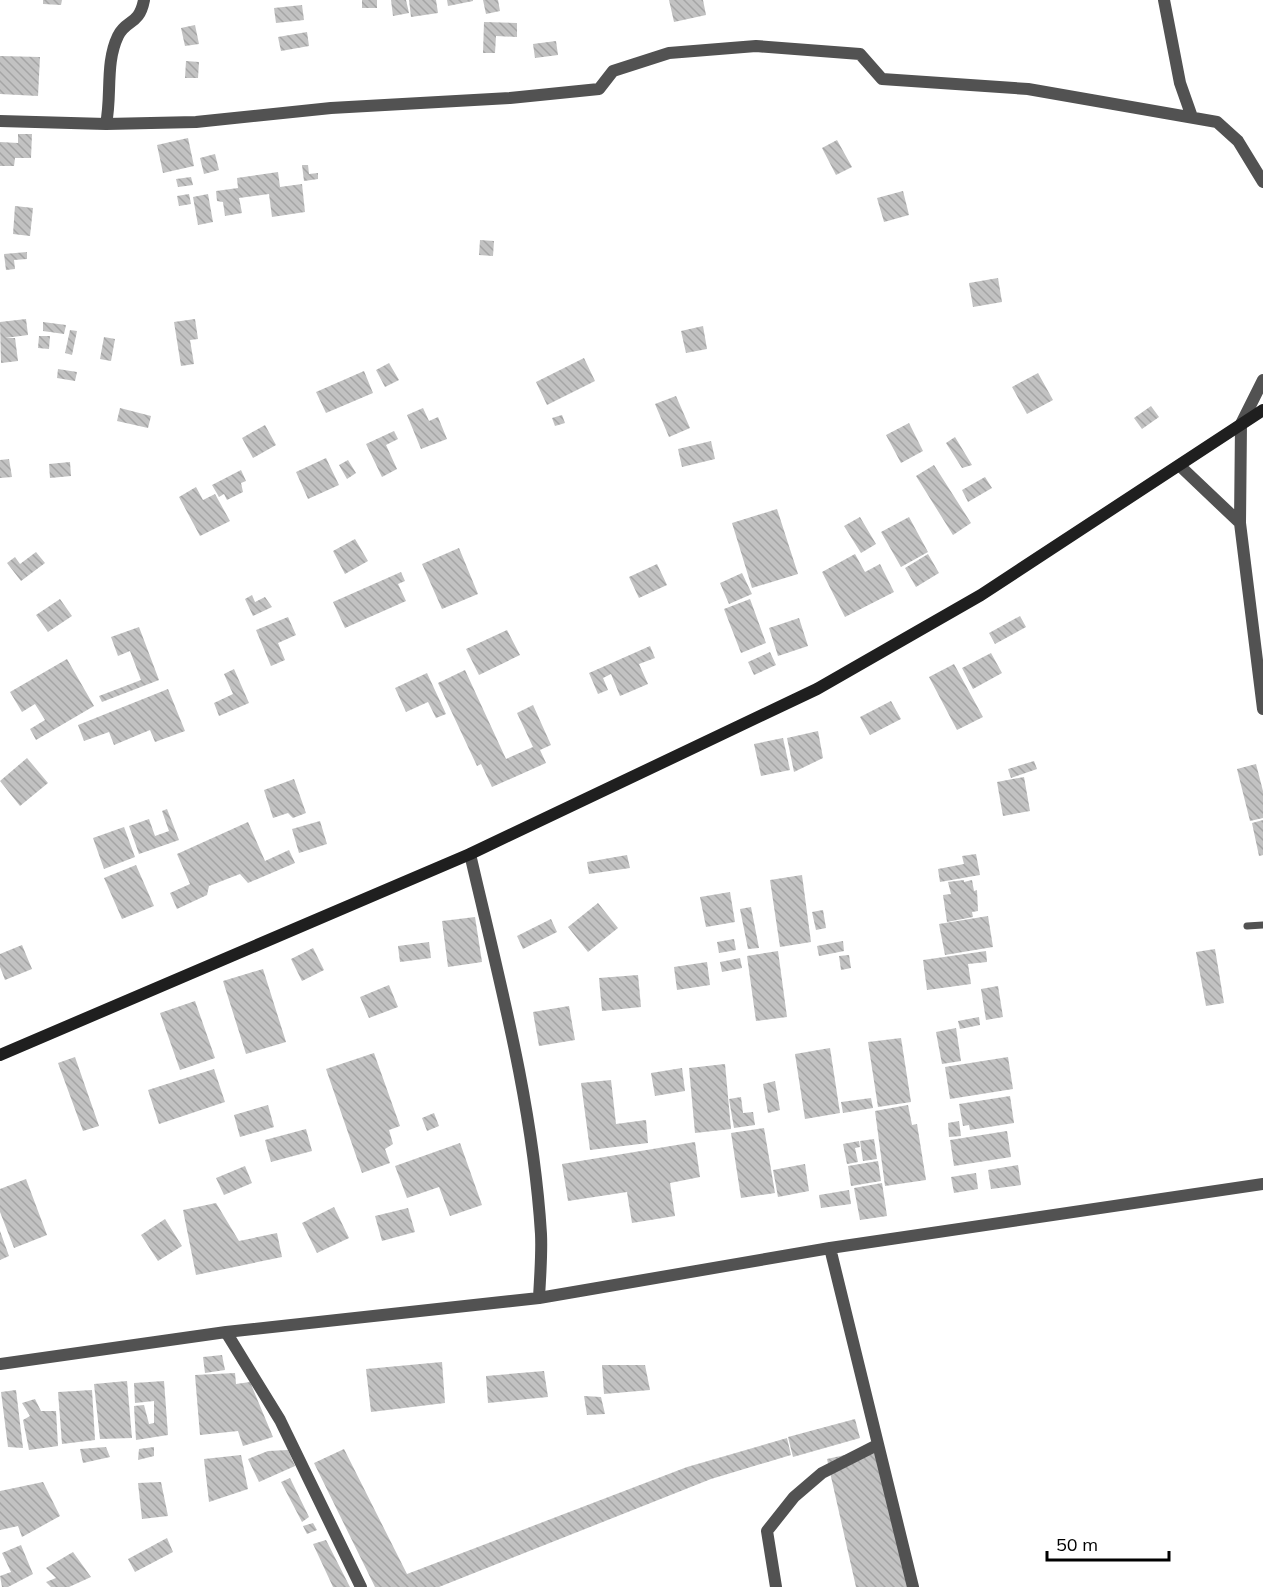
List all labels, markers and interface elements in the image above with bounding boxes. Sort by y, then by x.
scale bar [1047,1524,1168,1562]
text: 50 m [1056,1533,1098,1556]

